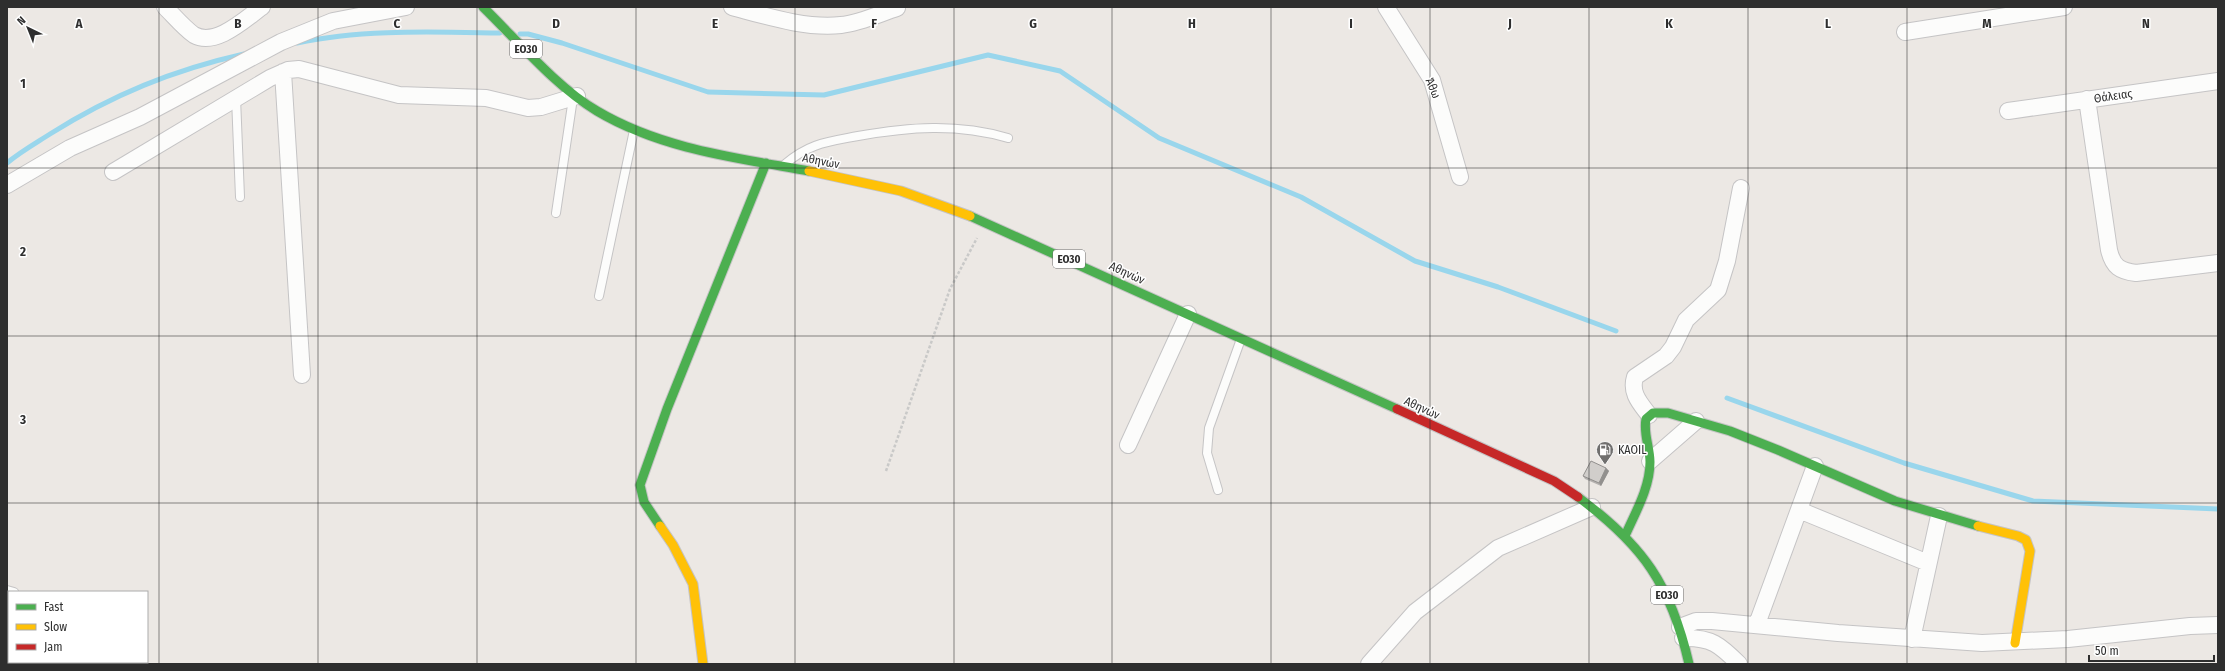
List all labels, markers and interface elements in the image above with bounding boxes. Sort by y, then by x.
north arrow [8,8,48,48]
text: N [15,14,28,28]
text: A [74,16,83,31]
text: B [234,16,242,31]
text: C [394,16,401,31]
text: D [552,16,560,31]
text: E [712,16,718,31]
text: F [871,16,877,31]
text: G [1029,16,1037,31]
text: H [1188,16,1196,31]
text: I [1349,16,1353,31]
text: J [1507,16,1512,31]
text: K [1665,16,1673,31]
text: L [1825,16,1831,31]
text: M [1982,16,1992,31]
text: N [2142,16,2150,31]
road number: ΕΟ30 [510,40,542,58]
text: 1 [20,76,26,91]
street label: Άθω [1423,76,1443,100]
street label: Θάλειας [2093,86,2133,106]
street label: Αθηνών [801,151,841,172]
text: 2 [19,244,26,259]
road number: ΕΟ30 [1053,250,1085,268]
street label: Αθηνών [1107,259,1148,288]
street label: Αθηνών [1402,394,1443,423]
text: 3 [19,412,26,427]
fuel station icon: KAOIL [1595,440,1615,465]
place label: KAOIL [1618,443,1647,457]
road number: ΕΟ30 [1651,586,1683,604]
legend [8,591,148,663]
text: Fast [44,600,63,614]
text: Slow [44,620,67,634]
scale bar [2089,637,2214,663]
text: Jam [44,640,62,654]
text: 50 m [2095,644,2119,658]

